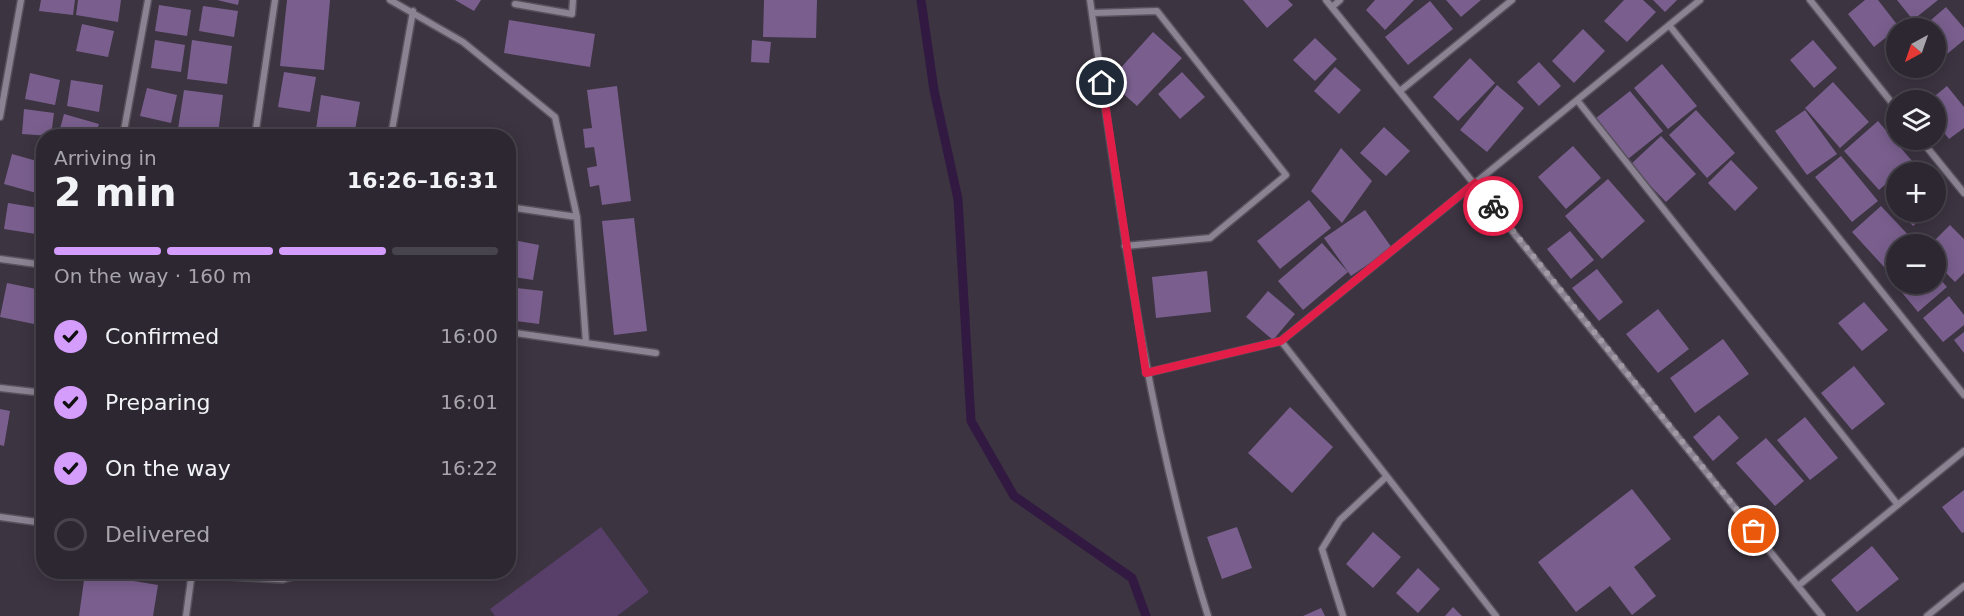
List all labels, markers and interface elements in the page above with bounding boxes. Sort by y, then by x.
north arrow [1886,18,1946,78]
map controls [1886,18,1946,294]
pin [1076,57,1127,108]
icon: home [1085,66,1118,99]
button: layers [1886,90,1946,150]
text: Arriving in [54,146,157,170]
button: + [1886,162,1946,222]
text: 16:26–16:31 [347,168,498,193]
text: 2 min [54,170,176,215]
courier [1463,176,1523,236]
icon: bike [1477,190,1510,223]
button: − [1886,234,1946,294]
text: On the way · 160 m [54,264,252,288]
icon: check [54,320,87,353]
text: Confirmed [105,324,219,349]
text: 16:00 [440,324,498,348]
icon: check [54,386,87,419]
text: Preparing [105,390,211,415]
text: 16:01 [440,390,498,414]
icon: check [54,452,87,485]
text: On the way [105,456,231,481]
text: 16:22 [440,456,498,480]
pin [1728,505,1779,556]
icon: bag [1737,514,1770,547]
text: Delivered [105,522,210,547]

